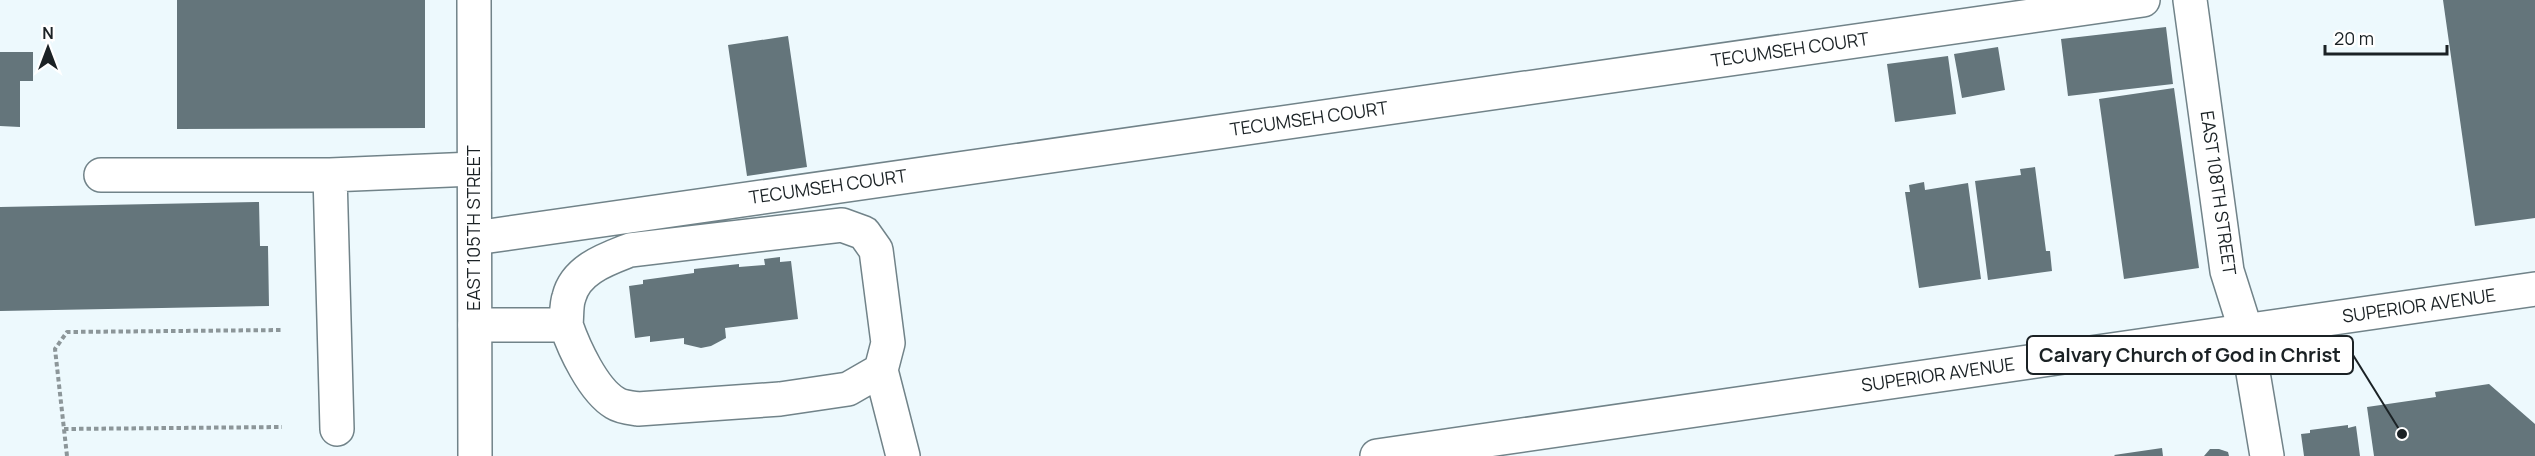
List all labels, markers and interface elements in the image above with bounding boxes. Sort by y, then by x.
north arrow [18,18,78,78]
scale bar [2325,18,2446,56]
text: N [42,22,54,44]
street label: TECUMSEH COURT [1709,26,1871,72]
text: 20 m [2334,26,2374,50]
street label: TECUMSEH COURT [1228,95,1390,141]
street label: EAST 108TH STREET [2196,109,2242,277]
street label: EAST 105TH STREET [461,145,485,311]
street label: TECUMSEH COURT [747,163,909,209]
street label: SUPERIOR AVENUE [2341,282,2497,328]
callout: Calvary Church of God in Christ [2027,336,2353,374]
text: Calvary Church of God in Christ [2039,341,2341,368]
street label: SUPERIOR AVENUE [1860,351,2016,397]

